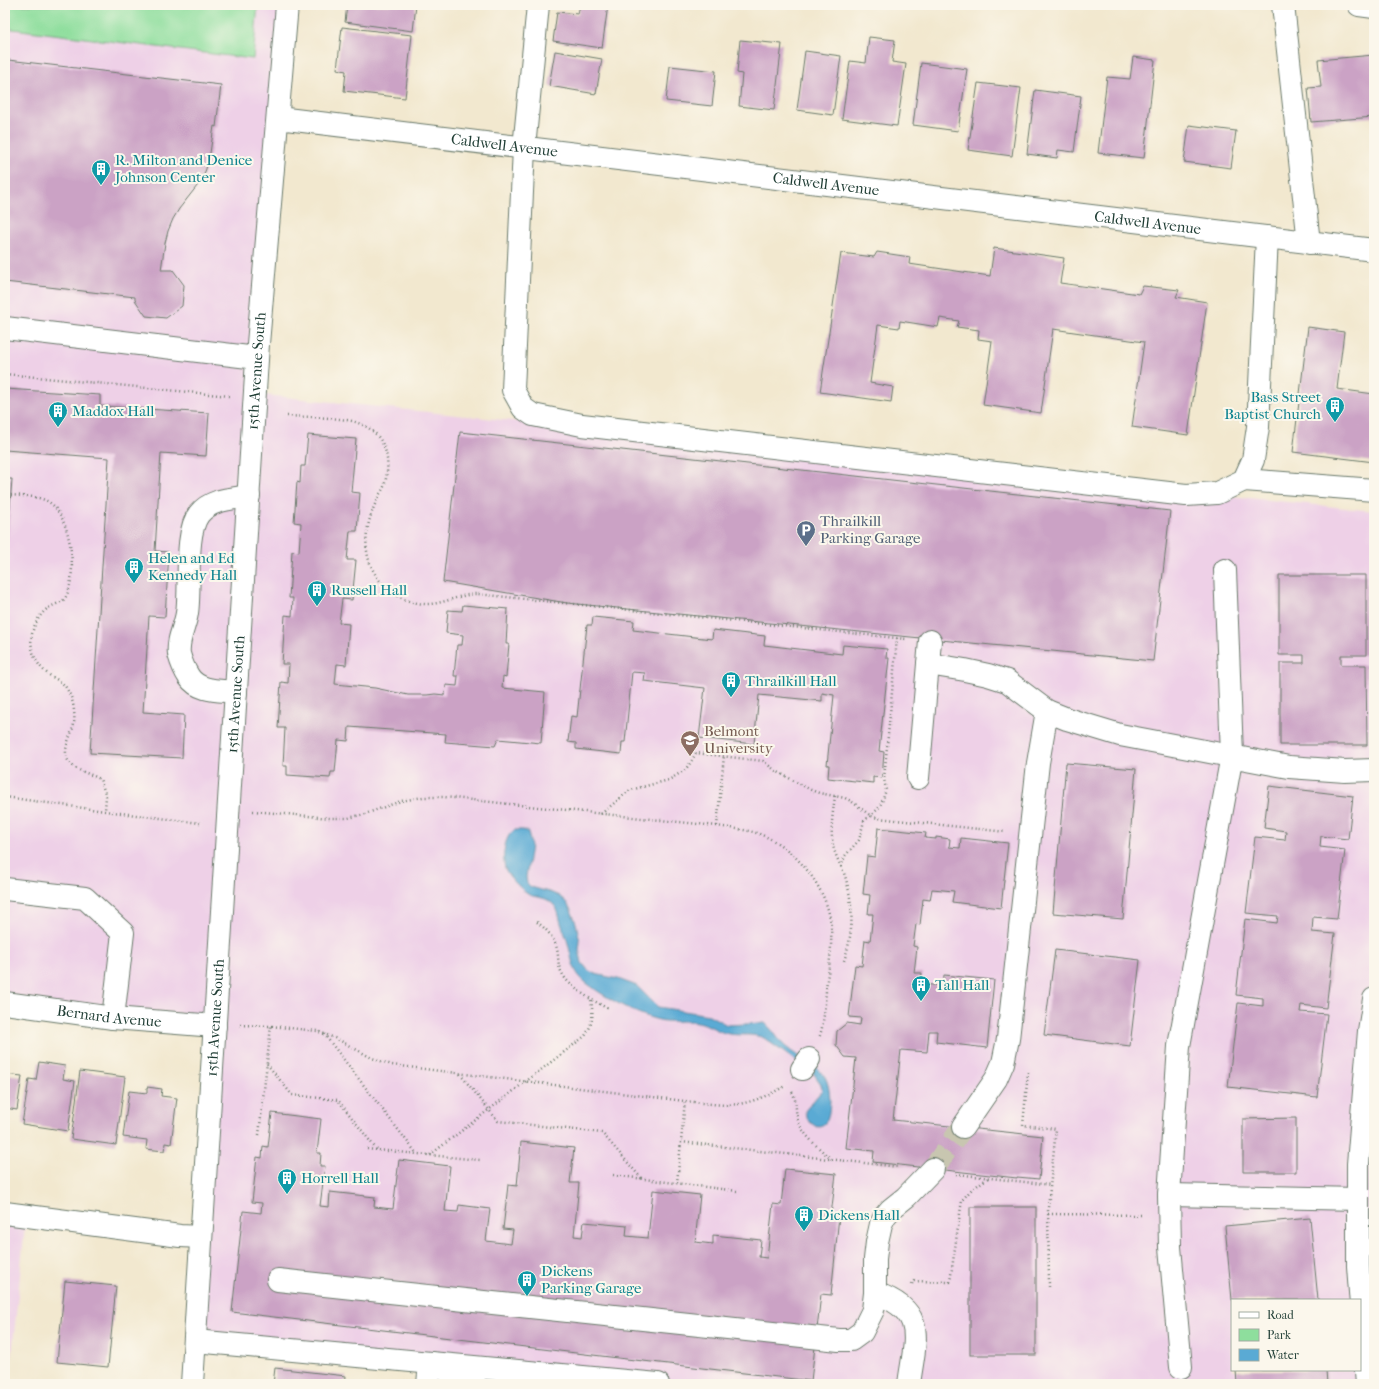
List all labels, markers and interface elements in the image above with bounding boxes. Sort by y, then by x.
street label: Caldwell Avenue [450,130,559,161]
place label: R. Milton and Denice Johnson Center [114,151,253,186]
building icon: R. Milton and Denice Johnson Center [90,158,112,186]
street label: Caldwell Avenue [772,169,881,199]
street label: Caldwell Avenue [1093,207,1203,238]
street label: 15th Avenue South [244,311,270,430]
place label: Bass Street Baptist Church [1224,388,1322,423]
building icon: Bass Street Baptist Church [1324,395,1346,423]
building icon: Maddox Hall [47,400,69,428]
place label: Maddox Hall [72,402,154,420]
place label: Thrailkill Parking Garage [820,512,921,547]
parking icon: Thrailkill Parking Garage [795,519,817,547]
place label: Helen and Ed Kennedy Hall [148,549,237,584]
building icon: Helen and Ed Kennedy Hall [123,556,145,584]
building icon: Russell Hall [306,579,328,607]
place label: Russell Hall [331,581,407,599]
street label: 15th Avenue South [223,634,249,754]
building icon: Thrailkill Hall [720,670,742,698]
place label: Thrailkill Hall [745,672,837,690]
place label: Belmont University [704,722,774,757]
school or university icon: Belmont University [679,729,701,757]
street label: 15th Avenue South [203,958,228,1077]
building icon: Tall Hall [910,974,932,1002]
place label: Tall Hall [935,976,989,994]
street label: Bernard Avenue [56,1001,163,1031]
building icon: Horrell Hall [276,1167,298,1195]
place label: Horrell Hall [301,1169,379,1187]
building icon: Dickens Hall [793,1204,815,1232]
place label: Dickens Hall [818,1206,900,1224]
place label: Dickens Parking Garage [541,1262,642,1297]
building icon: Dickens Parking Garage [516,1269,538,1297]
legend [1231,1299,1361,1371]
text: Road [1267,1308,1294,1322]
text: Park [1267,1328,1292,1342]
text: Water [1266,1348,1300,1362]

